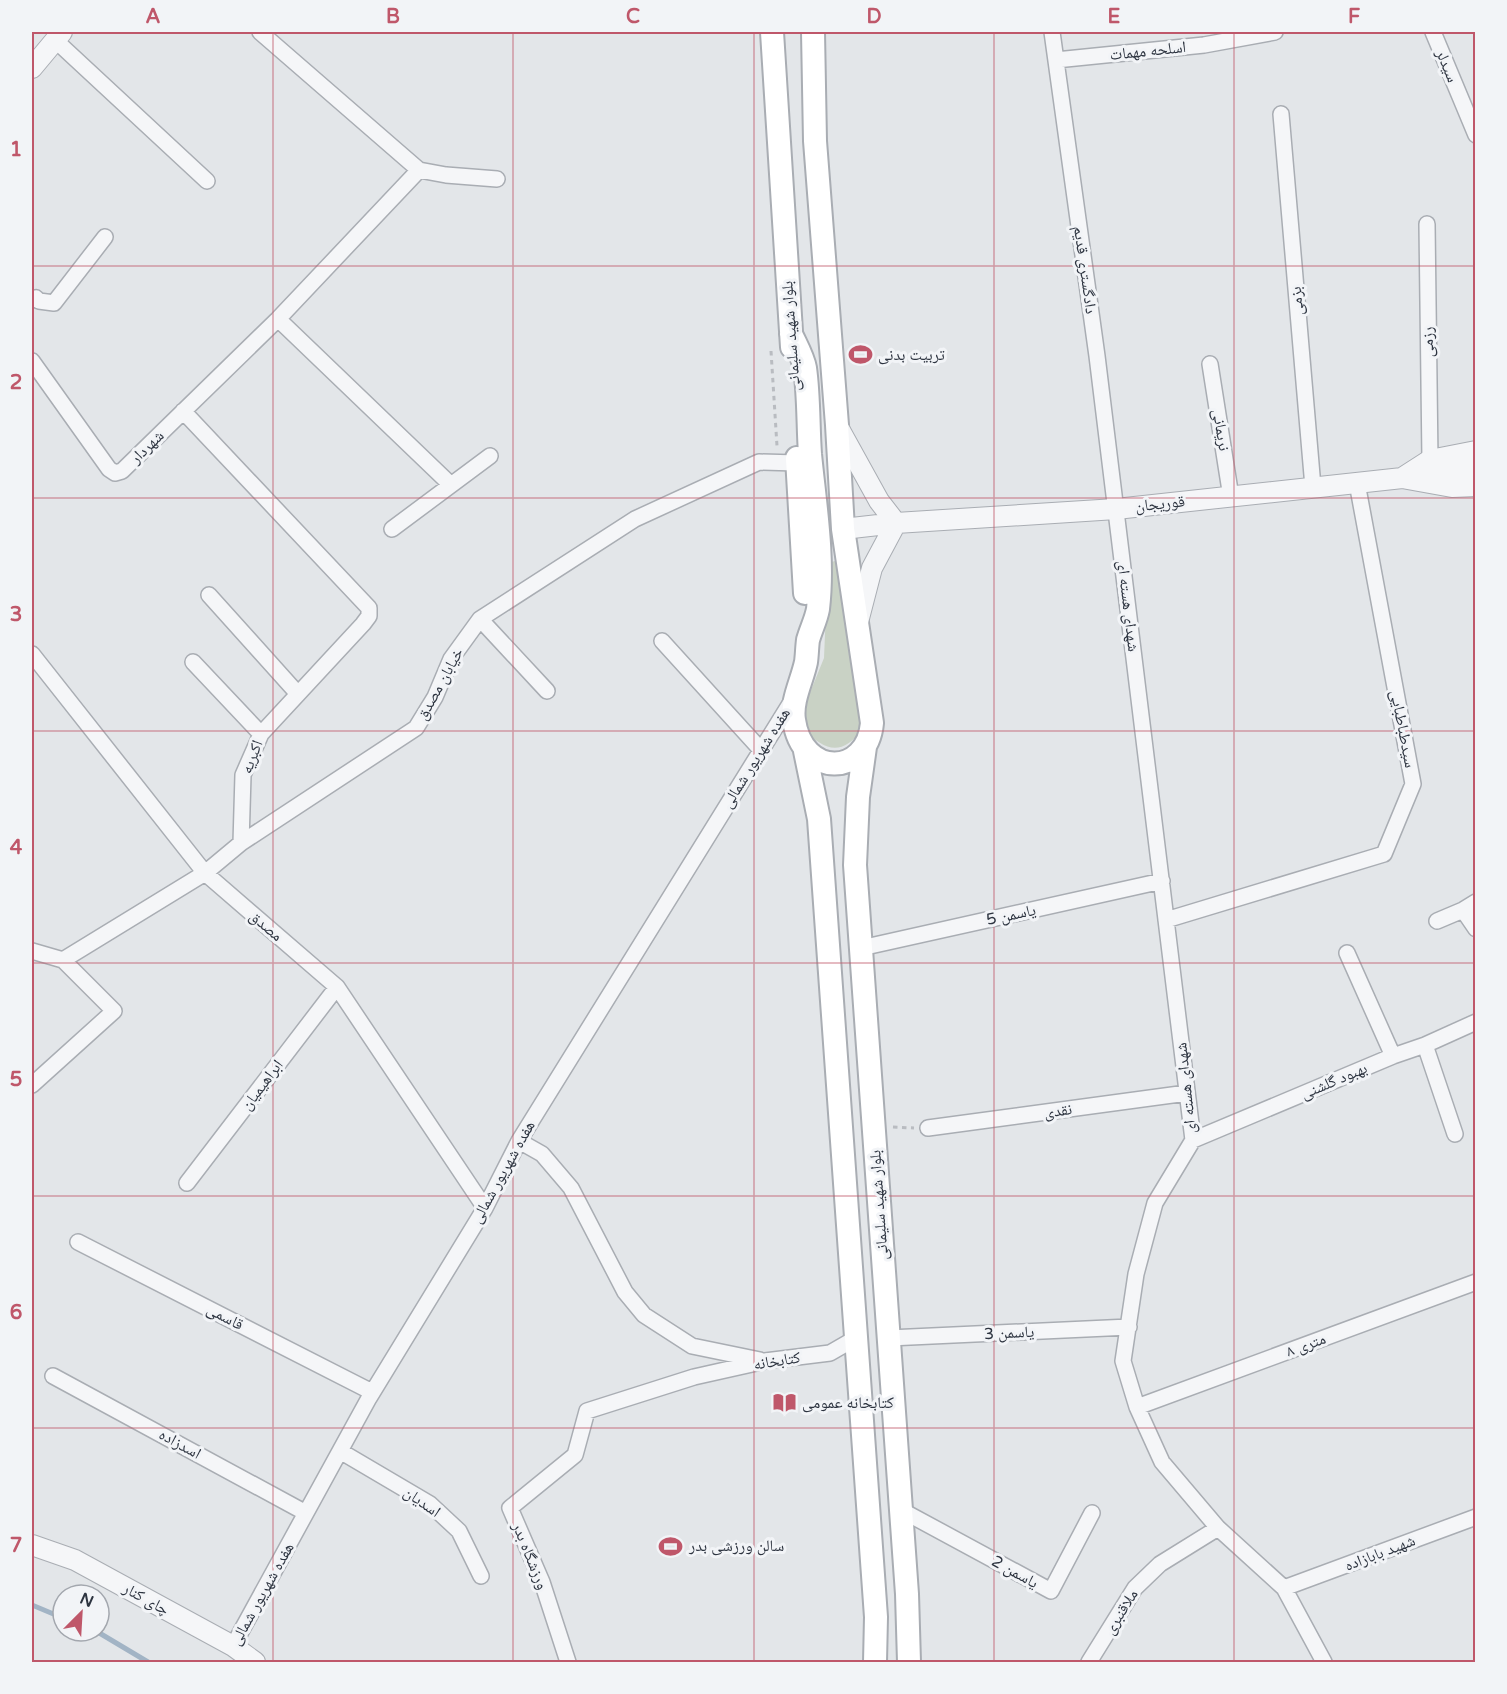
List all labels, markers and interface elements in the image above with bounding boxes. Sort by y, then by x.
text: A [146,5,161,29]
text: B [386,5,400,29]
text: C [626,5,640,29]
text: D [866,5,882,29]
text: E [1108,5,1121,29]
text: F [1348,5,1360,29]
street label: اسلحه مهمات [1109,37,1187,65]
street label: سیدلر [1431,46,1463,85]
text: 1 [10,138,22,162]
street label: دادگستری قدیم [1069,225,1101,315]
street label: بلوار شهید سلیمانی [777,280,805,392]
street label: بزمی [1286,286,1308,316]
street label: رزمی [1418,327,1438,357]
sports icon: تربیت بدنی [847,342,873,368]
place label: تربیت بدنی [878,345,945,365]
text: 2 [10,371,22,395]
street label: نریمانی [1208,407,1234,453]
street label: شهردار [125,426,168,469]
street label: قوریجان [1134,491,1186,517]
street label: شهدای هسته ای [1112,559,1144,653]
text: 3 [10,603,22,627]
street label: خیابان مصدق [412,644,468,724]
street label: سیدطباطبایی [1386,688,1420,770]
street label: هفده شهریور شمالی [717,704,795,812]
street label: اکبریه [237,737,267,777]
text: 4 [10,836,23,860]
street label: یاسمن 5 [984,900,1038,930]
street label: مصدق [245,906,287,946]
street label: شهدای هسته ای [1171,1041,1201,1135]
street label: ابراهیمیان [237,1056,287,1114]
street label: بهبود گلشنی [1298,1058,1370,1104]
text: 5 [10,1068,22,1092]
street label: نقدی [1043,1099,1073,1123]
street label: هفده شهریور شمالی [466,1117,540,1227]
street label: بلوار شهید سلیمانی [865,1149,893,1261]
street label: قاسمی [203,1299,247,1335]
text: 6 [10,1301,22,1325]
street label: یاسمن 3 [983,1322,1035,1344]
street label: ۸ متری [1283,1329,1329,1361]
street label: کتابخانه [752,1347,802,1375]
library icon: کتابخانه عمومی [771,1390,797,1416]
place label: کتابخانه عمومی [802,1393,894,1413]
street label: اسدزاده [155,1424,205,1464]
street label: اسدیان [400,1482,444,1522]
street label: ورزشگاه بدر [507,1519,552,1592]
street label: شهید بابازاده [1342,1530,1418,1576]
sports icon: سالن ورزشی بدر [658,1533,684,1559]
text: 7 [10,1534,22,1558]
place label: سالن ورزشی بدر [688,1536,784,1556]
street label: هفده شهریور شمالی [225,1539,299,1649]
street label: یاسمن 2 [988,1551,1042,1593]
street label: چای کنار [118,1578,173,1620]
north arrow [51,1583,111,1643]
street label: ملاقنبری [1099,1586,1143,1638]
text: N [77,1588,97,1612]

